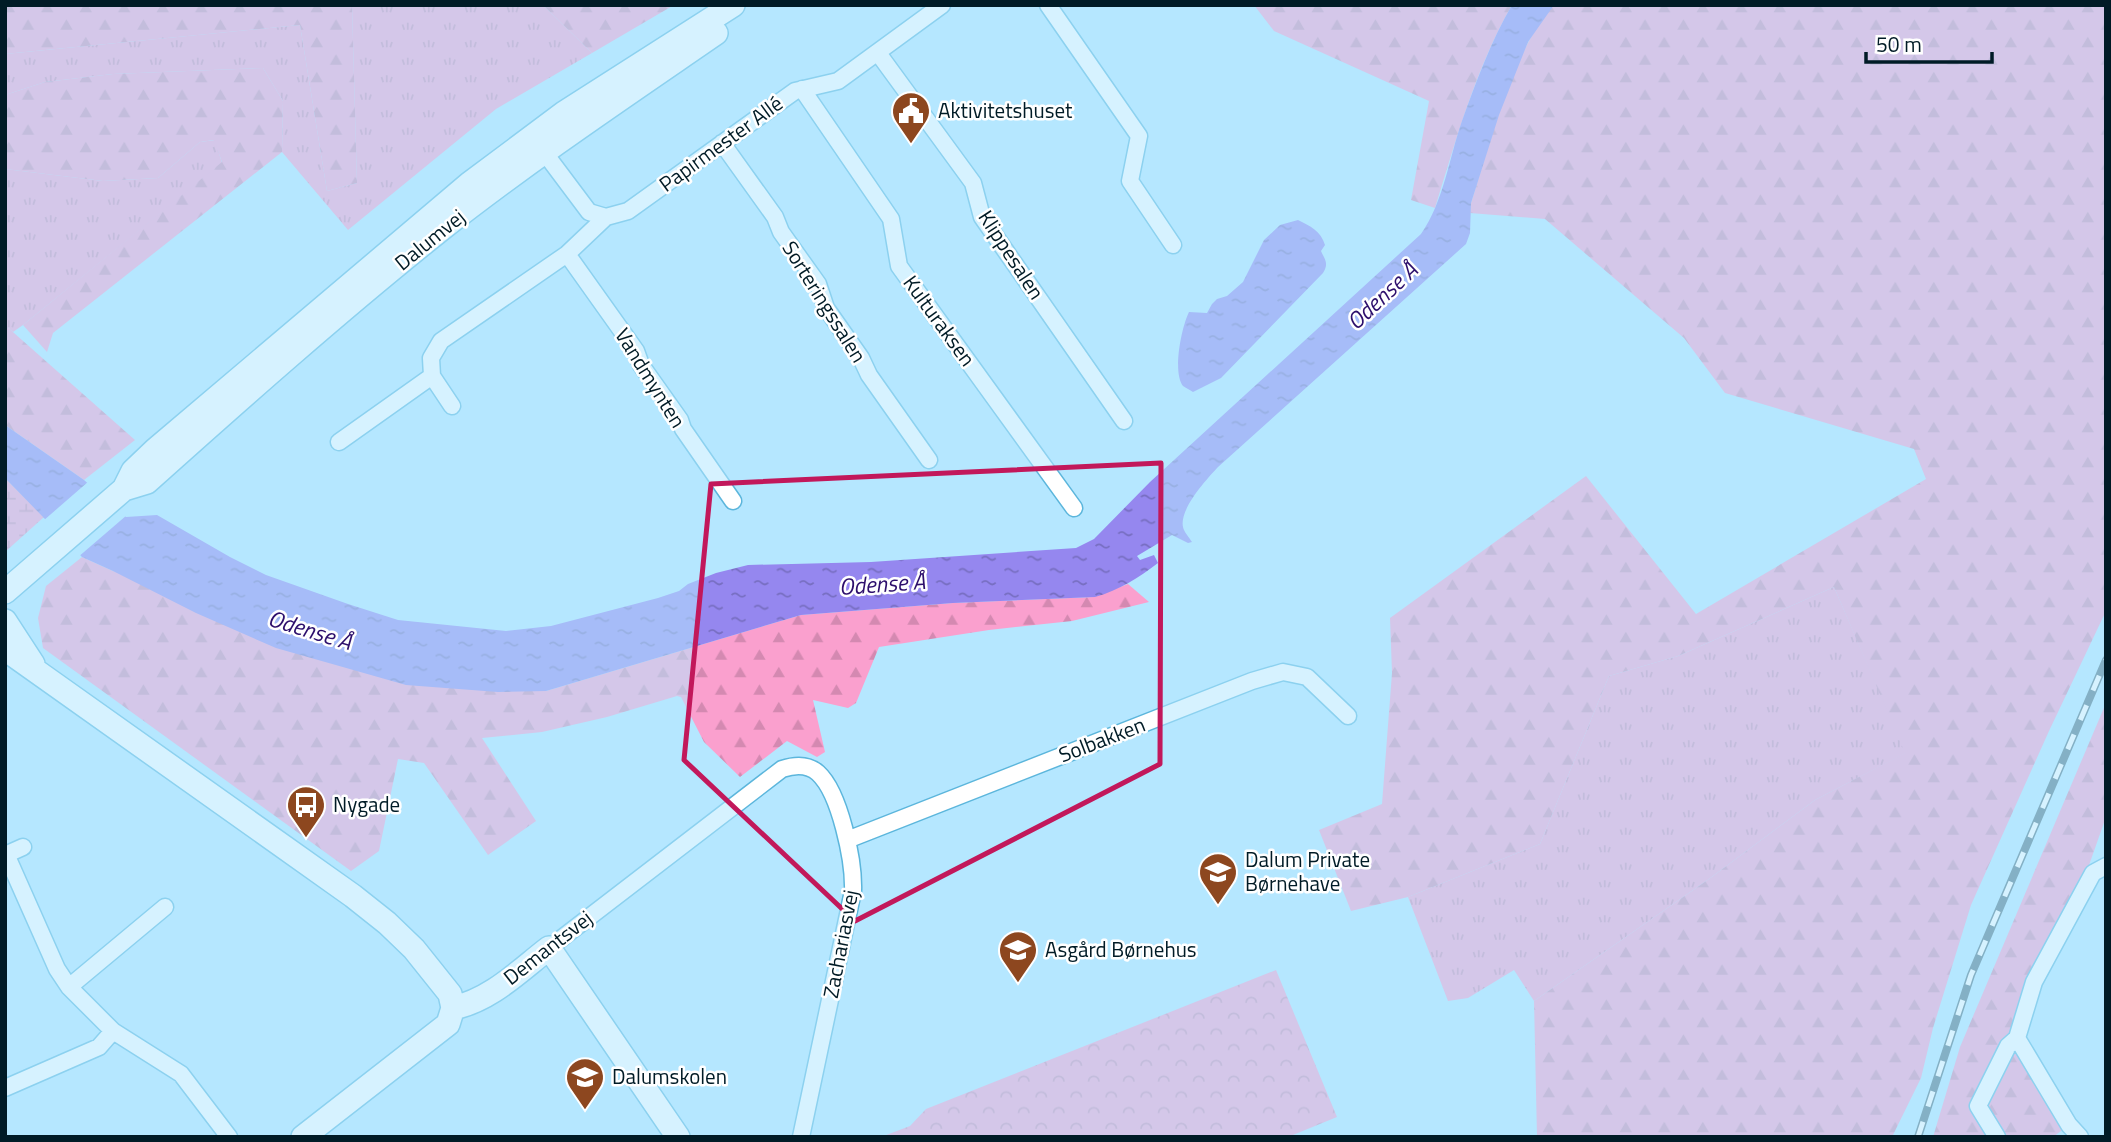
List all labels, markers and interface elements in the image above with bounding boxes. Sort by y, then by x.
scale bar [1866,21,1992,65]
text: 50 m [1876,28,1922,60]
street label: Papirmester Allé [652,87,789,199]
public building icon: Aktivitetshuset [890,90,932,145]
place label: Aktivitetshuset [938,94,1073,126]
street label: Dalumvej [387,201,472,278]
street label: Klippesalen [971,203,1053,306]
street label: Sorteringssalen [775,234,875,369]
water label: Odense Å [1338,253,1425,338]
street label: Kulturaksen [896,268,984,373]
street label: Vandmynten [607,321,694,434]
water label: Odense Å [838,563,926,604]
water label: Odense Å [264,600,357,659]
street label: Solbakken [1054,708,1150,770]
bus stop icon: Nygade [285,784,327,839]
place label: Nygade [333,788,400,820]
place label: Dalum Private Børnehave [1245,843,1370,899]
school or university icon: Dalum Private Børnehave [1197,851,1239,906]
street label: Zachariasvej [814,887,866,1001]
street label: Demantsvej [496,902,599,992]
school or university icon: Asgård Børnehus [997,929,1039,984]
place label: Asgård Børnehus [1045,933,1197,965]
school or university icon: Dalumskolen [564,1056,606,1111]
place label: Dalumskolen [612,1060,727,1092]

